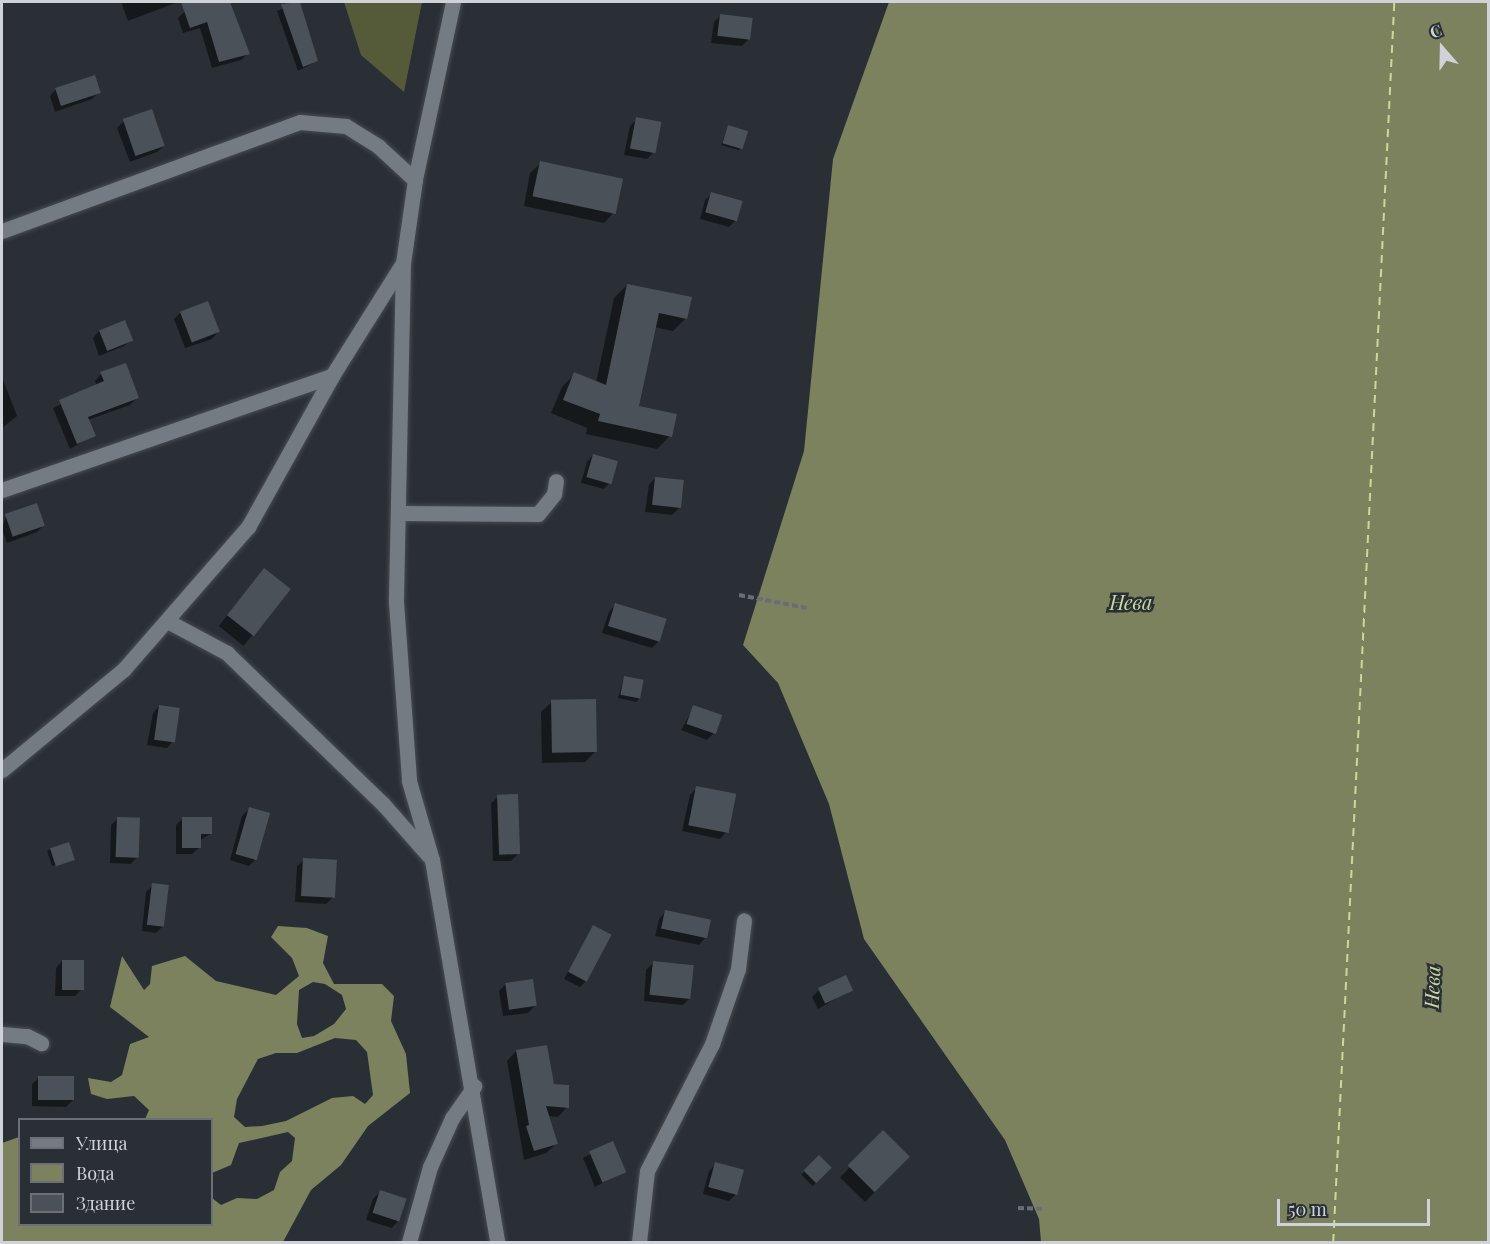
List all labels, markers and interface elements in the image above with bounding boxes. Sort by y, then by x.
north arrow [1412,18,1472,78]
text: С [1427,19,1445,42]
water label: Нева [1109,589,1153,613]
water label: Нева [1418,965,1444,1009]
legend [18,1118,213,1226]
text: Улица [76,1131,127,1155]
text: Вода [76,1161,114,1185]
scale bar [1280,1187,1433,1225]
text: Здание [76,1191,135,1215]
text: 50 m [1288,1197,1327,1221]

